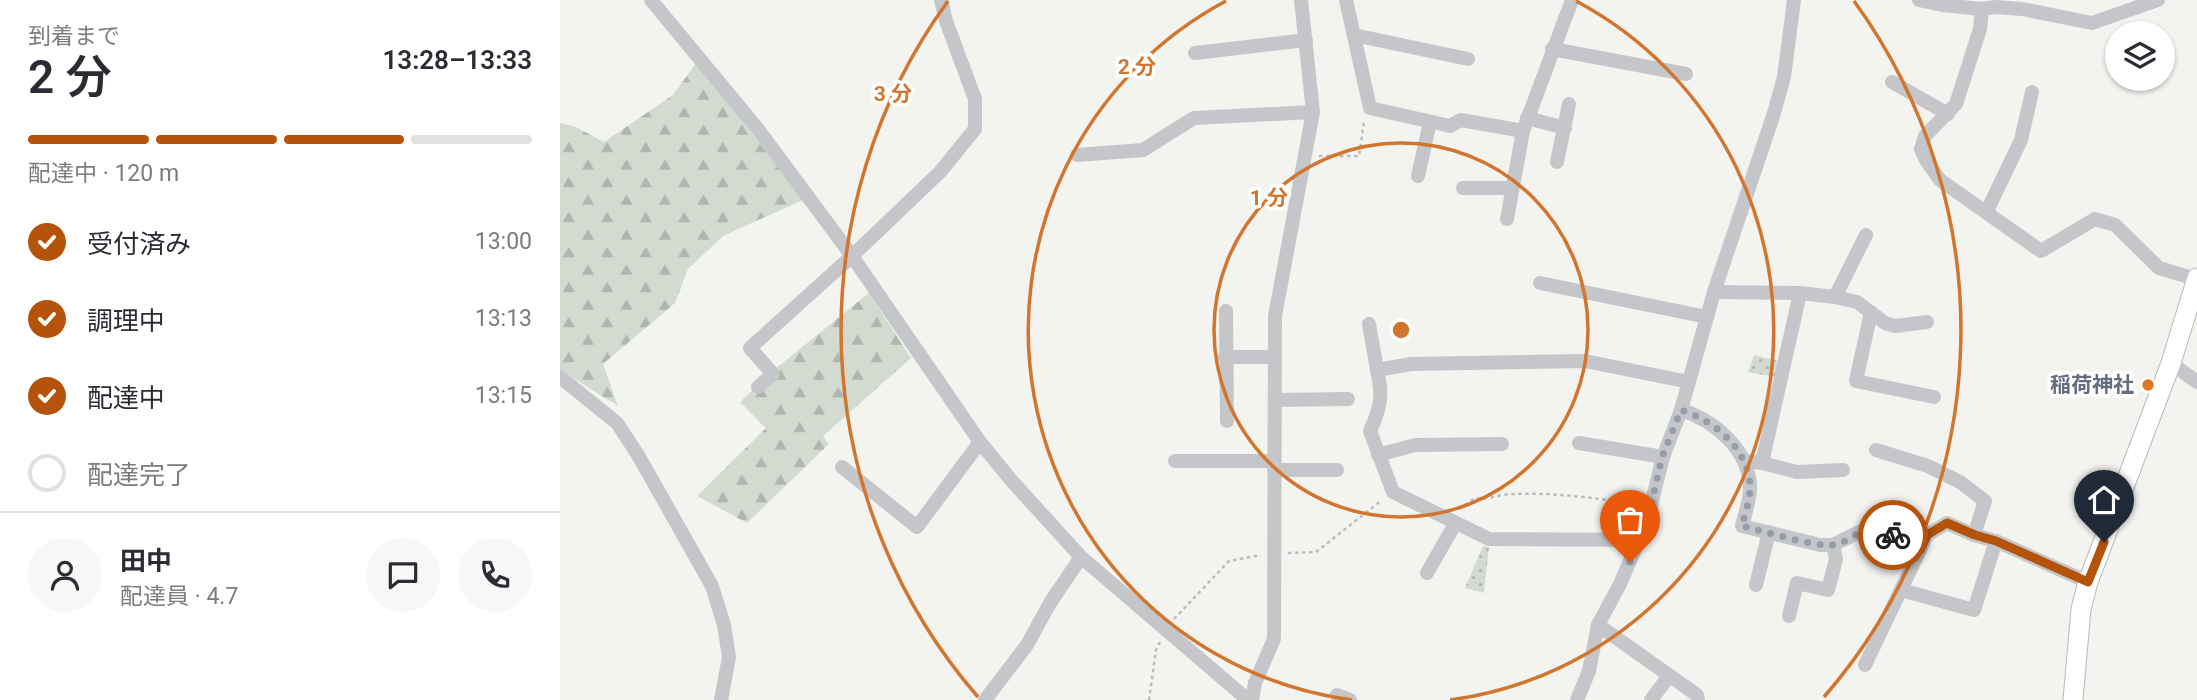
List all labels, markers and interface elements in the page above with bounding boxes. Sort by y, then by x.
map controls [2105,21,2175,91]
button: layers [2105,21,2175,91]
text: 到着まで [28,23,120,50]
text: 13:28–13:33 [382,45,532,75]
text: 2 分 [28,50,112,104]
text: 2 分 [1118,55,1156,79]
text: 3 分 [874,82,912,106]
text: 配達中 · 120 m [28,160,179,187]
text: 1 分 [1250,186,1288,210]
icon: check [28,223,66,261]
text: 13:00 [475,228,532,255]
text: 受付済み [87,229,191,259]
icon: check [28,300,66,338]
text: 13:13 [475,305,532,332]
text: 調理中 [87,306,165,336]
centre of rings [1389,318,1413,342]
place label: 稲荷神社 [2050,373,2134,397]
icon: check [28,377,66,415]
marker: 稲荷神社 [2140,377,2156,393]
text: 13:15 [475,382,532,409]
text: 配達中 [87,383,165,413]
text: 配達完了 [87,460,191,490]
pin [2074,470,2134,542]
icon: home [2085,481,2123,519]
pin [1600,490,1660,562]
courier [1858,500,1928,570]
icon: bag [1611,501,1649,539]
icon: bike [1874,516,1912,554]
button: person [28,538,102,612]
button: chat [366,538,440,612]
button: phone [458,538,532,612]
text: 田中 [120,546,172,576]
text: 配達員 · 4.7 [120,583,238,610]

